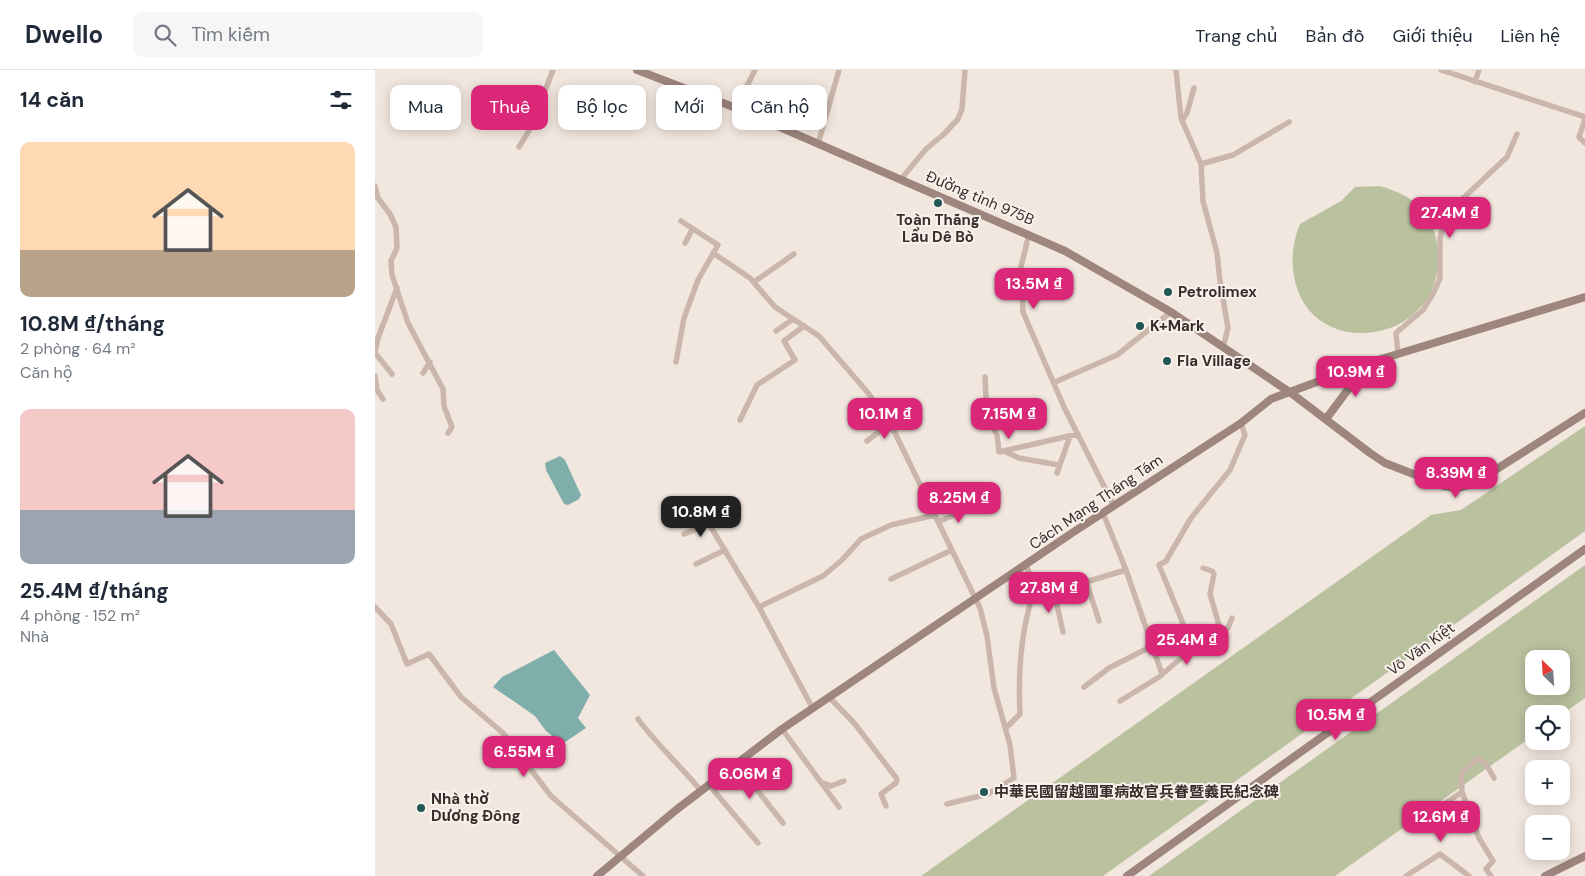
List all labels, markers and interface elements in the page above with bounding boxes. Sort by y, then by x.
search box [133,12,483,57]
text: Dwello [25,19,103,50]
icon: search [151,21,179,49]
text: Tìm kiếm [191,22,270,47]
text: Trang chủ [1195,24,1278,48]
text: Bản đồ [1306,24,1365,48]
text: Giới thiệu [1393,24,1473,48]
text: Liên hệ [1501,24,1560,48]
chip: Mua [390,85,461,130]
chip: Thuê [471,85,548,130]
chip: Bộ lọc [558,85,646,130]
chip: Mới [656,85,722,130]
chip: Căn hộ [732,85,827,130]
text: 14 căn [20,86,84,114]
icon: filters [327,86,355,114]
street label: Đường tỉnh 975B [923,166,1037,230]
icon: home [143,175,233,265]
pin: 27.4M ₫ [1404,196,1496,239]
marker: Toàn Thắng Lẩu Dê Bò [932,197,944,209]
text: 27.4M ₫ [1421,202,1479,223]
place label: Toàn Thắng Lẩu Dê Bò [896,210,980,247]
pin: 13.5M ₫ [988,268,1080,310]
text: 13.5M ₫ [1006,273,1062,294]
place label: Petrolimex [1178,282,1257,302]
marker: Petrolimex [1162,286,1174,298]
text: 10.8M ₫/tháng [20,310,165,338]
place label: K+Mark [1150,316,1205,336]
marker: K+Mark [1134,320,1146,332]
text: 2 phòng · 64 m² [20,338,136,359]
place label: Fla Village [1177,351,1251,371]
marker: Fla Village [1161,355,1173,367]
pin: 10.9M ₫ [1310,356,1402,398]
text: 10.9M ₫ [1327,361,1385,382]
text: Căn hộ [20,362,73,383]
pin: 10.1M ₫ [839,398,931,440]
pin: 7.15M ₫ [963,398,1055,440]
text: 10.1M ₫ [858,403,912,424]
text: 7.15M ₫ [982,403,1036,424]
icon: home [143,441,233,531]
street label: Cách Mạng Tháng Tám [1025,450,1167,554]
pin: 8.39M ₫ [1410,456,1502,499]
text: 8.39M ₫ [1426,462,1486,483]
pin: 8.25M ₫ [913,482,1005,524]
text: 8.25M ₫ [929,487,989,508]
pin: 10.8M ₫ [655,496,747,538]
text: 10.8M ₫ [672,501,730,522]
pin: 27.8M ₫ [1003,572,1095,614]
text: 25.4M ₫/tháng [20,577,169,605]
text: 27.8M ₫ [1020,577,1078,598]
text: 4 phòng · 152 m² [20,605,140,626]
street label: Võ Văn Kiệt [1383,618,1459,680]
pin: 25.4M ₫ [1141,624,1233,666]
text: Nhà [20,626,49,647]
text: 25.4M ₫ [1157,629,1218,650]
north arrow [1525,650,1570,695]
map controls [1525,650,1570,860]
pin: 10.5M ₫ [1290,698,1382,741]
text: 10.5M ₫ [1307,704,1365,725]
button: locate [1525,705,1570,750]
pin: 6.55M ₫ [478,736,570,778]
text: 6.55M ₫ [494,741,554,762]
pin: 6.06M ₫ [704,758,796,800]
button: + [1525,760,1570,805]
text: 6.06M ₫ [719,763,781,784]
place label: 中華民國留越國軍病故官兵眷暨義民紀念碑 [994,782,1279,802]
marker: 中華民國留越國軍病故官兵眷暨義民紀念碑 [978,786,990,798]
place label: Nhà thờ Dương Đông [431,789,520,826]
pin: 12.6M ₫ [1395,800,1487,843]
marker: Nhà thờ Dương Đông [415,802,427,814]
text: 12.6M ₫ [1413,806,1469,827]
button: − [1525,815,1570,860]

